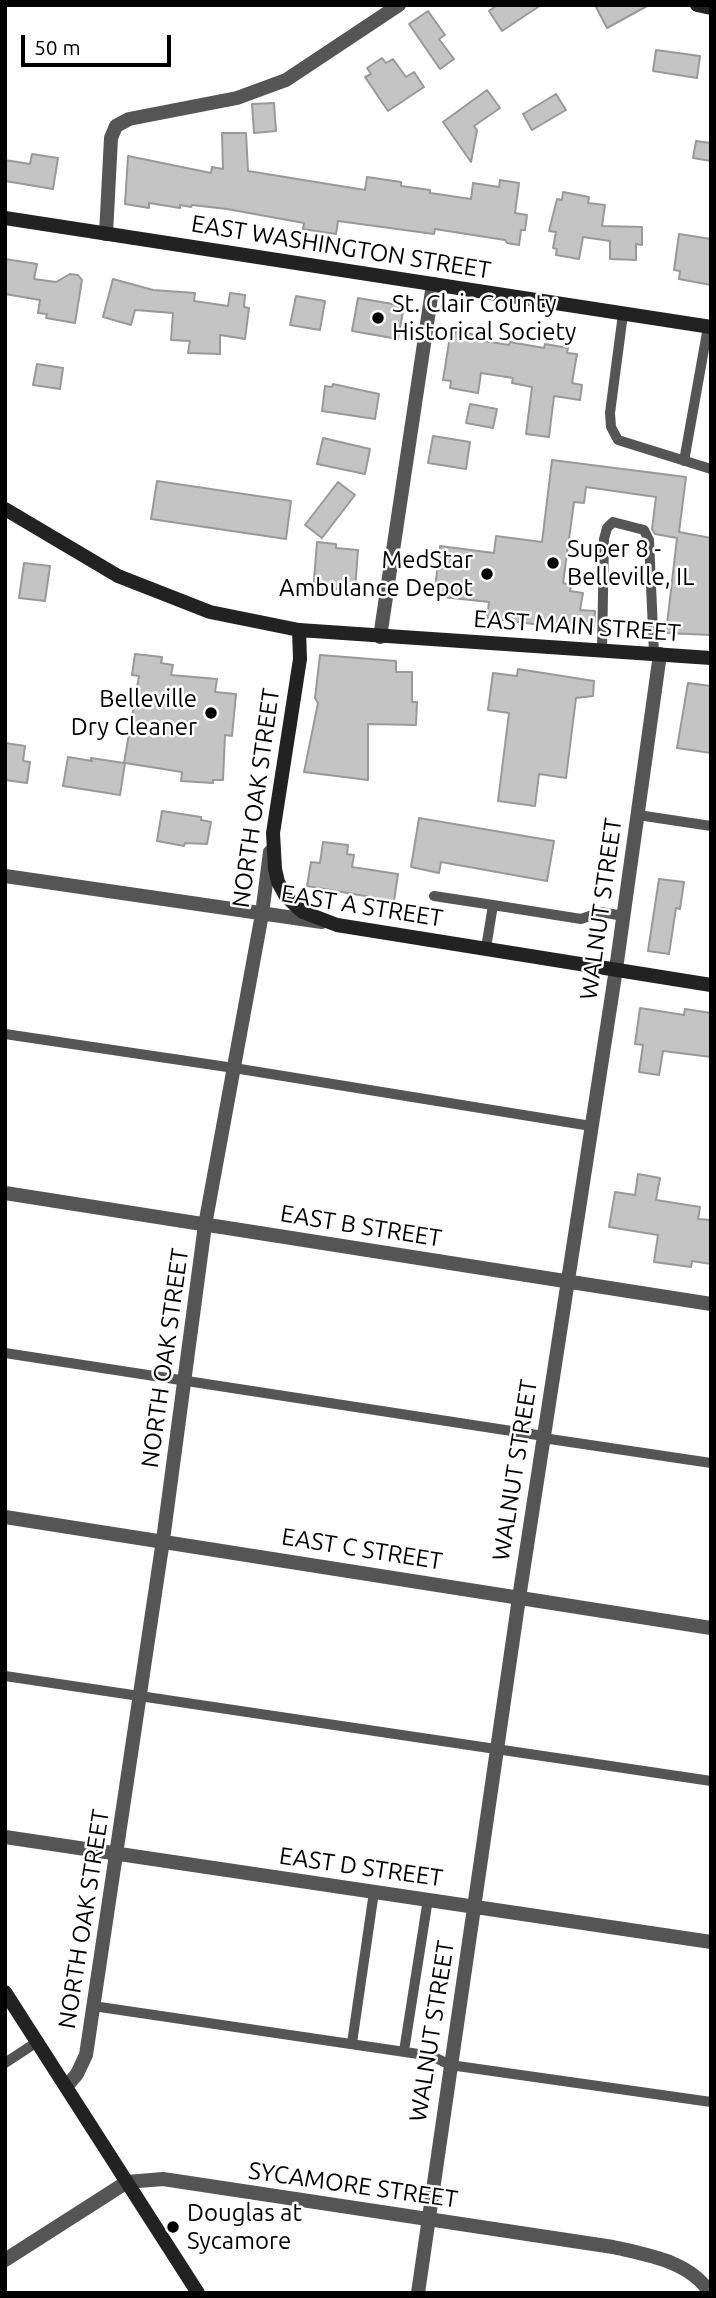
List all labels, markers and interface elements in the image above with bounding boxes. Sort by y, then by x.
scale bar [24,21,175,65]
text: 50 m [34,35,81,59]
street label: EAST WASHINGTON STREET [189,209,493,285]
place label: St. Clair County Historical Society [392,290,576,346]
marker: St. Clair County Historical Society [370,310,386,326]
place label: Super 8 - Belleville, IL [567,535,694,591]
place label: MedStar Ambulance Depot [279,546,473,602]
marker: Super 8 - Belleville, IL [545,555,561,571]
marker: MedStar Ambulance Depot [479,566,495,582]
street label: EAST MAIN STREET [472,604,682,648]
place label: Belleville Dry Cleaner [71,685,197,741]
street label: NORTH OAK STREET [226,686,286,910]
marker: Belleville Dry Cleaner [203,705,219,721]
street label: WALNUT STREET [574,816,628,1002]
street label: EAST A STREET [279,879,445,933]
street label: EAST B STREET [278,1199,444,1253]
street label: NORTH OAK STREET [135,1246,195,1470]
street label: WALNUT STREET [486,1377,544,1563]
street label: EAST C STREET [279,1522,445,1576]
street label: NORTH OAK STREET [52,1807,116,2031]
street label: EAST D STREET [277,1841,445,1893]
street label: WALNUT STREET [403,1938,461,2124]
street label: SYCAMORE STREET [246,2156,460,2214]
place label: Douglas at Sycamore [187,2199,302,2255]
marker: Douglas at Sycamore [165,2219,181,2235]

